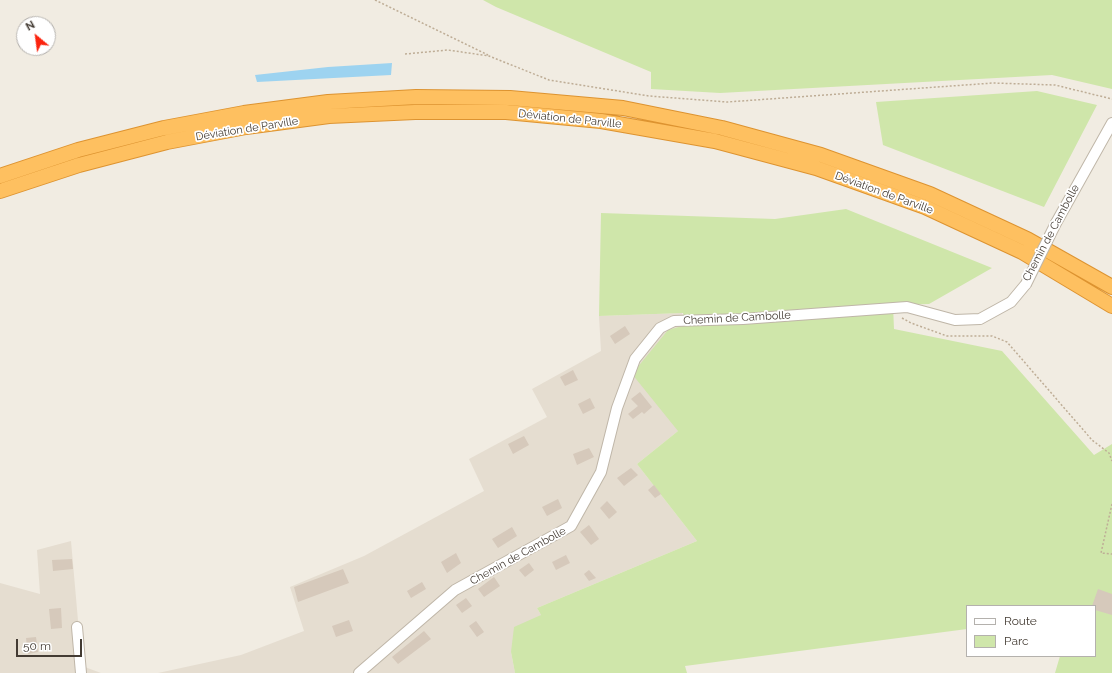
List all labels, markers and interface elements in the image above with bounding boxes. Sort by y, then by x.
north arrow [16,16,56,56]
text: N [24,18,37,34]
street label: Déviation de Parville [518,107,622,131]
street label: Déviation de Parville [195,114,299,144]
street label: Déviation de Parville [833,169,935,217]
street label: Chemin de Cambolle [1020,182,1082,284]
street label: Chemin de Cambolle [683,309,791,327]
street label: Chemin de Cambolle [468,524,568,588]
legend [966,605,1096,657]
text: Route [1004,614,1037,628]
scale bar [18,631,84,657]
text: Parc [1004,634,1029,648]
text: 50 m [23,639,51,653]

